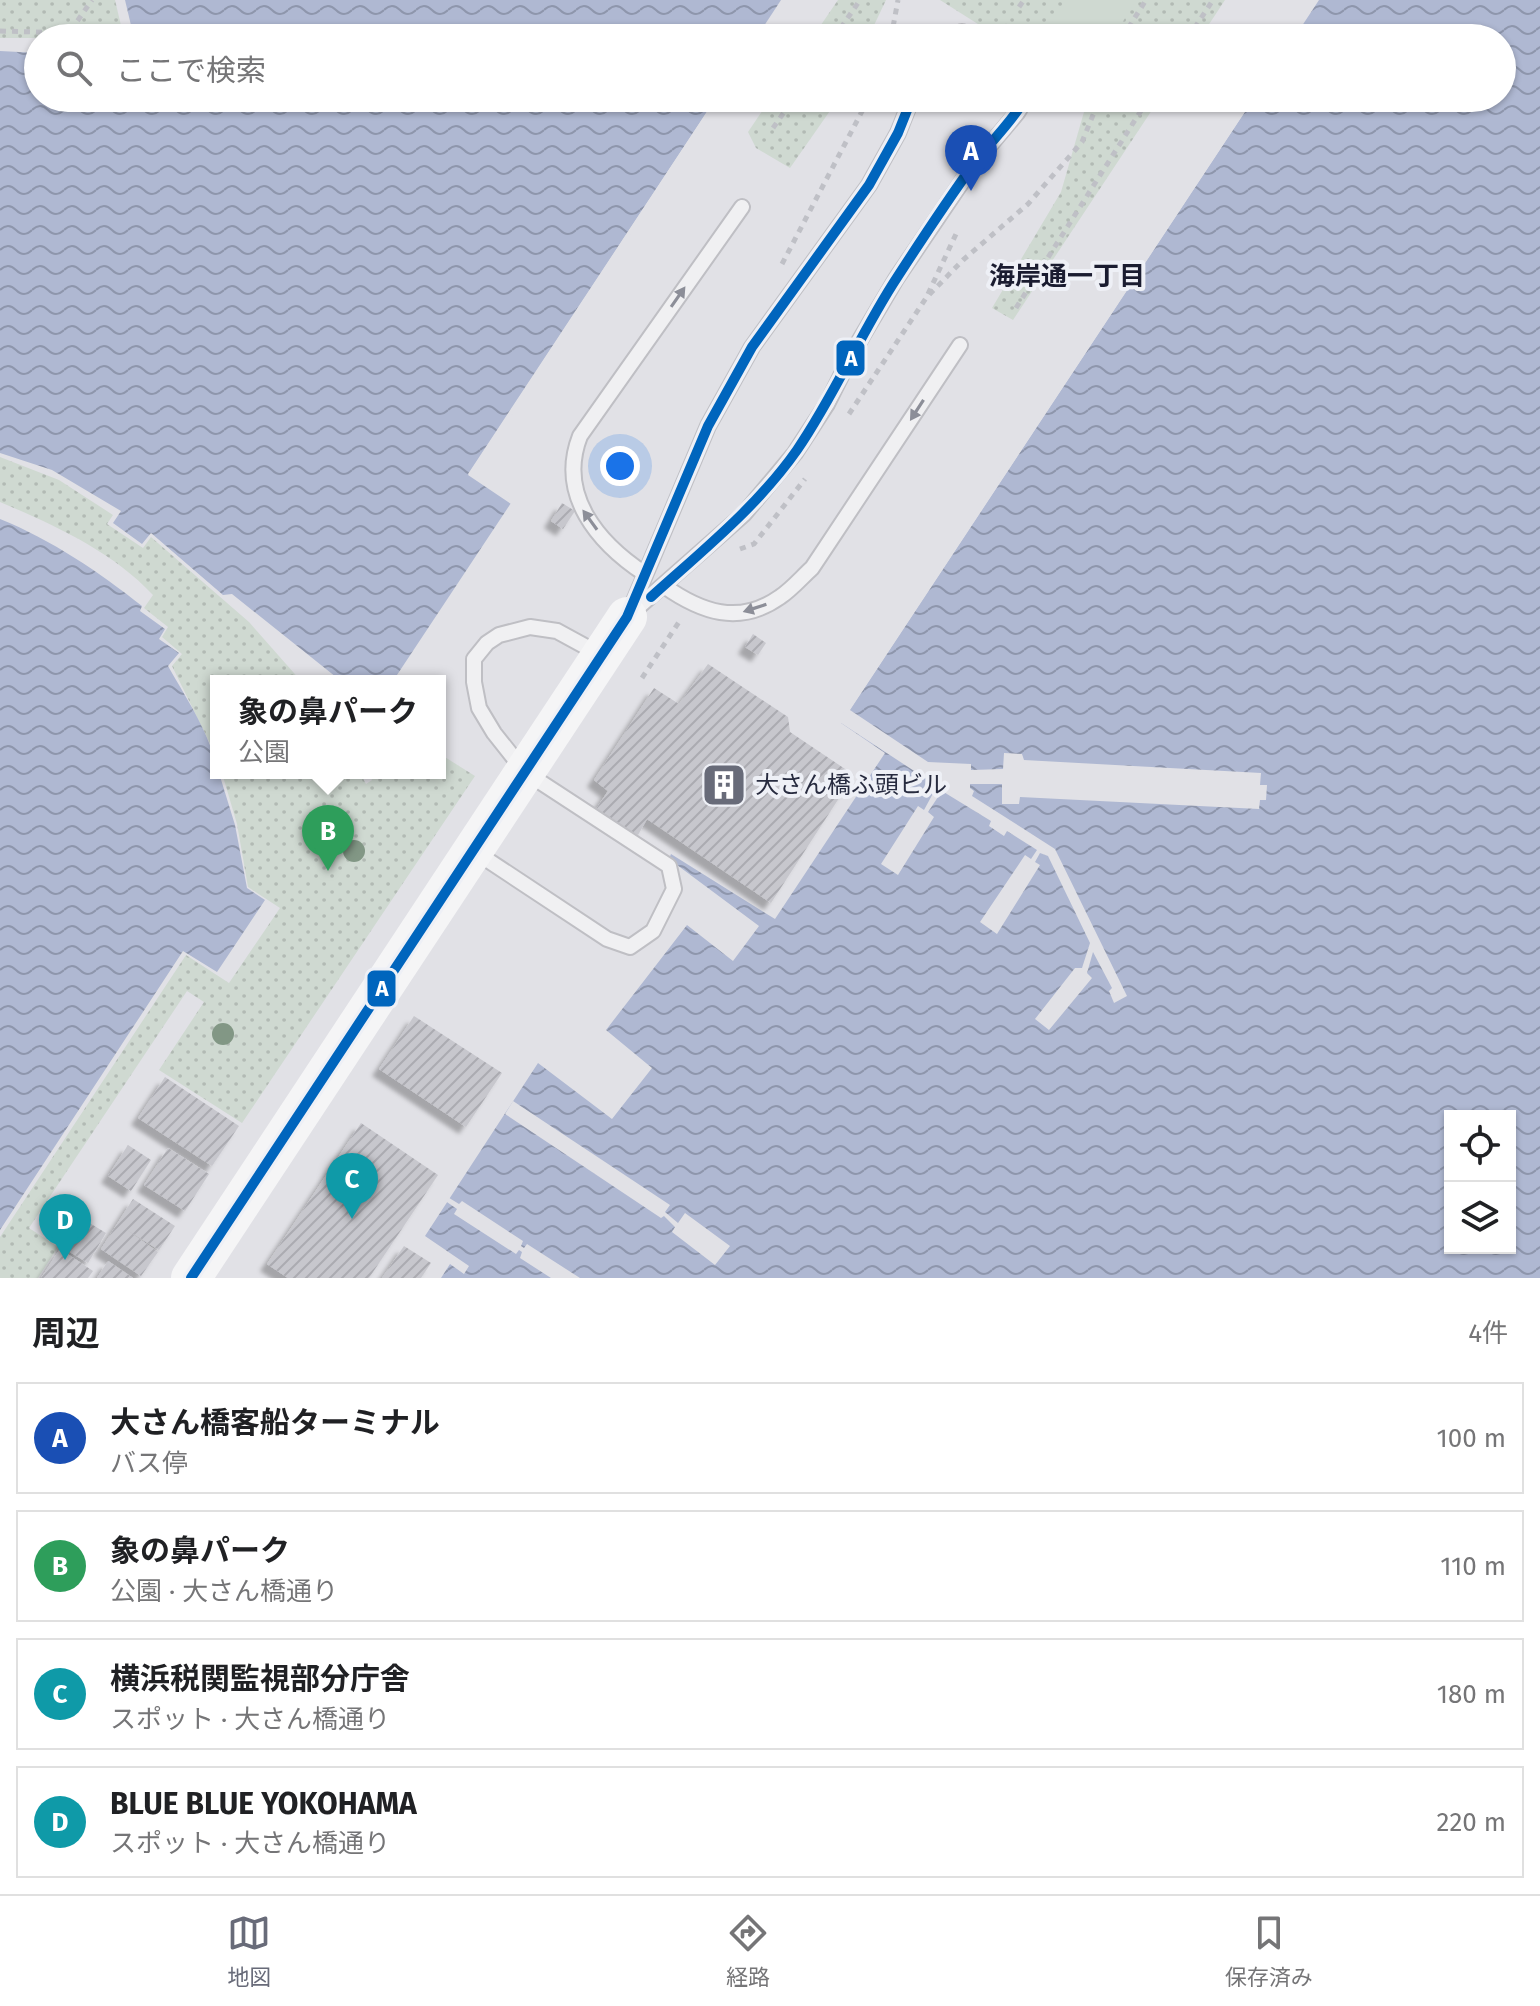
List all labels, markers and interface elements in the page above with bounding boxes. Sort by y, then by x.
search box [24,24,1516,112]
icon: search [52,46,96,90]
text: ここで検索 [116,53,266,89]
pin: A [945,125,997,191]
district label: 海岸通一丁目 [989,261,1145,292]
one-way arrow [670,286,685,307]
line badge: A [835,339,866,377]
text: A [844,345,859,372]
one-way arrow [910,399,924,421]
your location [600,446,640,486]
one-way arrow [582,510,598,531]
one-way arrow [743,602,767,615]
popup [210,675,446,779]
text: 象の鼻パーク [238,694,418,730]
text: 公園 [238,737,290,768]
building icon: 大さん橋ふ頭ビル [700,761,748,809]
place label: 大さん橋ふ頭ビル [755,771,947,799]
pin: B [302,805,354,871]
line badge: A [366,969,397,1008]
text: A [375,975,390,1002]
map controls [1444,1110,1516,1254]
button: locate [1444,1110,1516,1182]
pin: C [326,1153,378,1219]
button: layers [1444,1182,1516,1254]
pin: D [39,1194,91,1260]
text: 周辺 [32,1313,100,1354]
text: 4件 [1468,1318,1508,1349]
text: 大さん橋客船ターミナル [110,1405,440,1441]
text: A [52,1423,68,1454]
text: 100 m [1437,1423,1506,1454]
text: バス停 [110,1448,188,1479]
text: 象の鼻パーク [110,1533,290,1569]
text: B [52,1551,68,1582]
text: 110 m [1440,1551,1506,1582]
text: 公園 · 大さん橋通り [110,1576,338,1607]
text: 横浜税関監視部分庁舎 [110,1661,410,1697]
text: C [53,1679,67,1710]
text: 180 m [1437,1679,1506,1710]
text: スポット · 大さん橋通り [110,1704,390,1735]
text: BLUE BLUE YOKOHAMA [110,1786,417,1822]
text: D [52,1807,68,1838]
text: 220 m [1437,1807,1506,1838]
text: スポット · 大さん橋通り [110,1828,390,1859]
tab: 地図 [227,1911,271,1991]
tab: 経路 [726,1911,770,1991]
tab: 保存済み [1225,1911,1313,1991]

